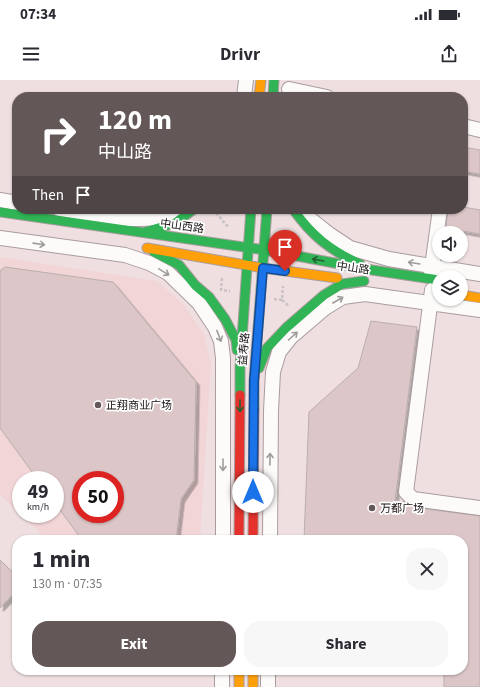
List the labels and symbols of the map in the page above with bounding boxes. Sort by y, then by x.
street label: 中山西路 [159,216,205,236]
pin [268,230,302,271]
one-way arrow [32,240,45,248]
one-way arrow [312,256,325,264]
street label: 中山路 [336,258,370,278]
one-way arrow [408,259,421,267]
one-way arrow [158,268,170,276]
one-way arrow [332,296,344,304]
one-way arrow [215,330,223,342]
one-way arrow [288,331,298,340]
street label: 益寿路 [235,332,253,366]
place label: 正翔商业广场 [106,398,172,413]
one-way arrow [236,399,244,412]
marker: 正翔商业广场 [93,400,103,410]
one-way arrow [267,453,274,466]
one-way arrow [219,458,227,471]
speed limit sign: 50 [72,471,124,523]
position arrow [232,471,274,513]
place label: 万都广场 [380,501,424,516]
marker: 万都广场 [367,503,377,513]

